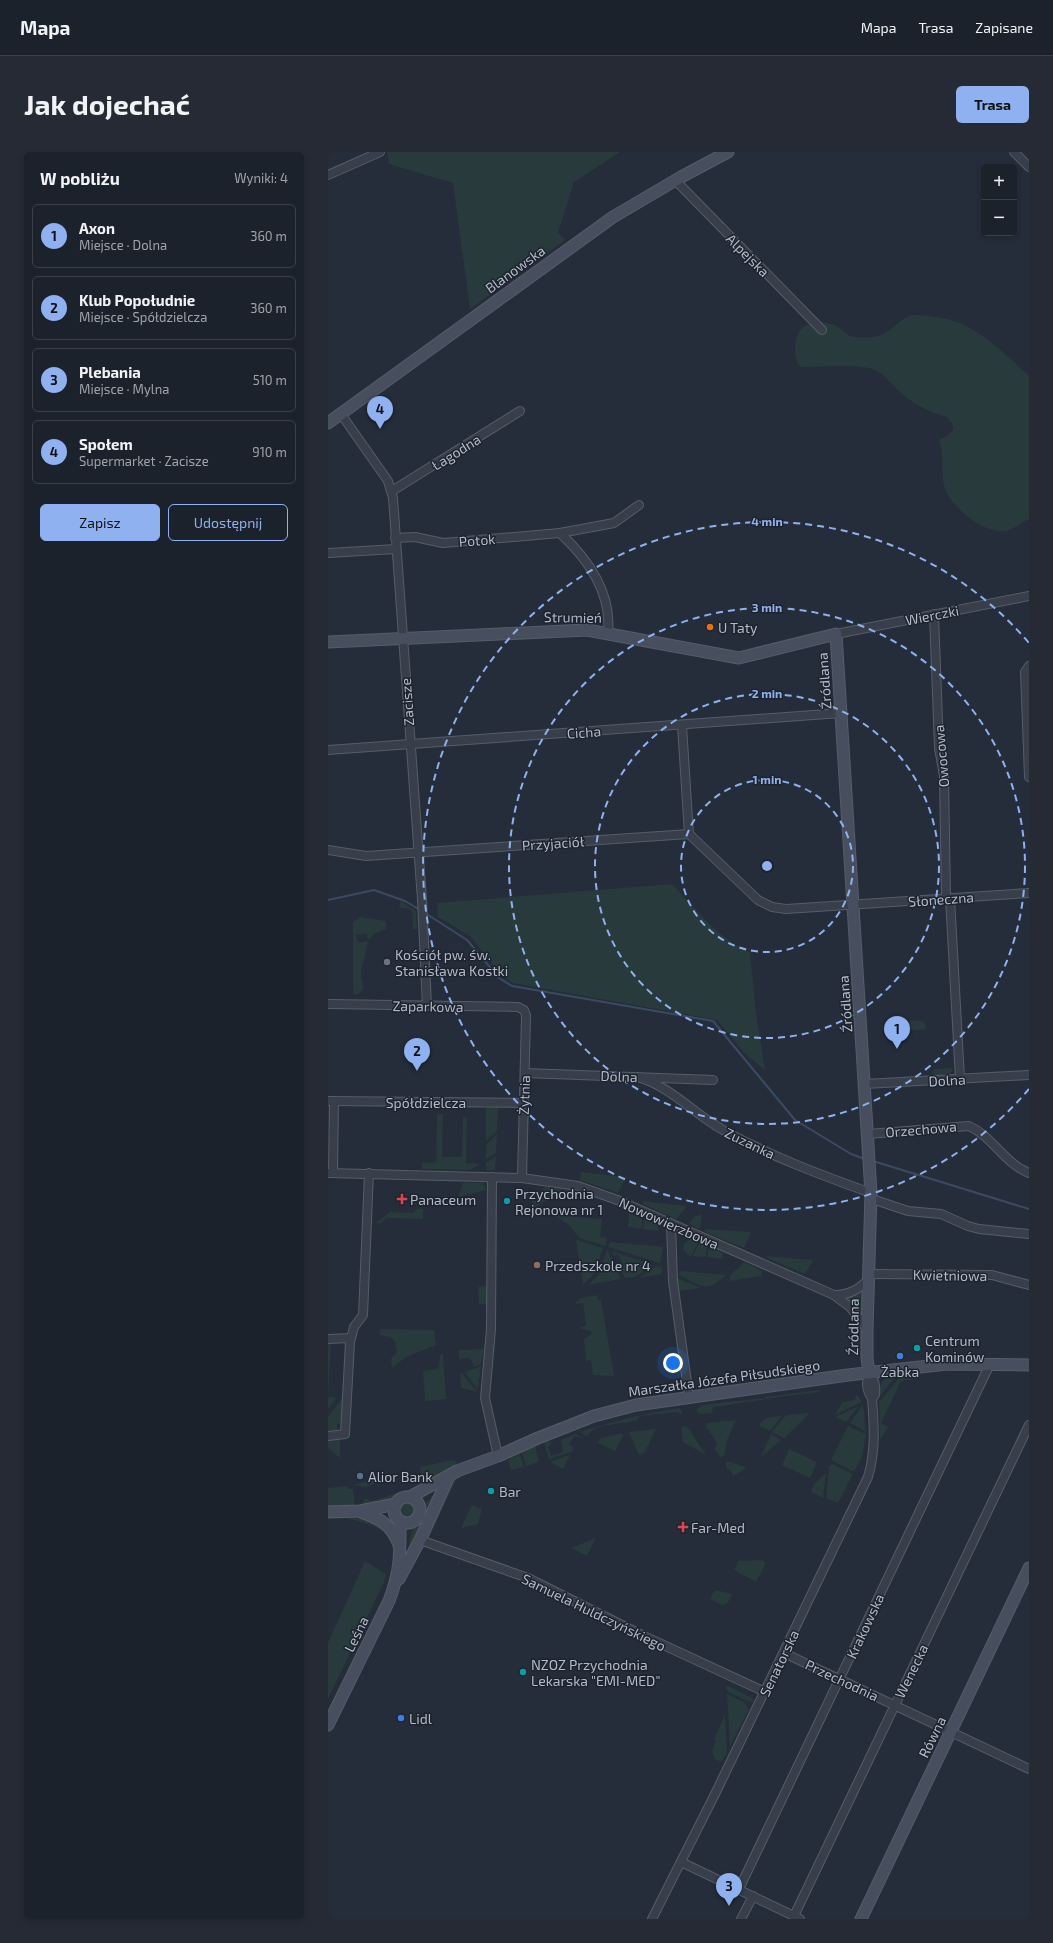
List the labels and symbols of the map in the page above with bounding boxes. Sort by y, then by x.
street label: Alpejska [723,230,773,280]
street label: Blanowska [482,242,548,296]
pin: 4 [367,396,393,429]
street label: Łagodna [428,430,484,474]
text: 4 min [751,514,783,528]
street label: Potok [458,530,496,550]
text: 3 min [752,600,782,614]
street label: Wierczki [904,601,960,629]
street label: Strumień [544,608,602,626]
place label: U Taty [718,619,758,636]
marker: U Taty [705,622,715,632]
street label: Źródlana [814,652,834,710]
street label: Zacisze [397,678,417,726]
text: 2 min [752,686,782,700]
street label: Cicha [566,722,602,742]
street label: Owocowa [930,724,952,788]
text: 1 min [753,772,781,786]
street label: Przyjaciół [521,832,585,854]
centre of rings [760,859,774,873]
street label: Słoneczna [908,888,974,910]
place label: Kościół pw. św. Stanisława Kostki [395,946,508,979]
marker: Kościół pw. św. Stanisława Kostki [382,957,392,967]
street label: Źródlana [835,975,855,1033]
street label: Zaparkowa [392,997,464,1015]
pin: 1 [884,1016,910,1049]
pin: 2 [404,1038,430,1071]
street label: Dolna [600,1067,638,1085]
street label: Dolna [928,1071,966,1089]
street label: Żytnia [515,1075,533,1115]
street label: Spółdzielcza [386,1094,466,1111]
street label: Orzechowa [885,1117,957,1141]
street label: Zuzanka [722,1124,778,1162]
place label: Przychodnia Rejonowa nr 1 [515,1185,603,1218]
place label: Panaceum [410,1191,476,1208]
street label: Nowowierzbowa [616,1193,722,1253]
marker: Panaceum [397,1194,407,1204]
marker: Przychodnia Rejonowa nr 1 [502,1196,512,1206]
place label: Przedszkole nr 4 [545,1257,651,1274]
marker: Przedszkole nr 4 [532,1260,542,1270]
street label: Kwietniowa [913,1266,987,1284]
street label: Źródlana [844,1298,862,1356]
place label: Centrum Kominów [925,1332,985,1365]
marker: Centrum Kominów [912,1343,922,1353]
marker: Żabka [895,1351,905,1361]
your location [663,1353,683,1373]
street label: Marszałka Józefa Piłsudskiego [627,1356,821,1400]
place label: Żabka [881,1363,919,1380]
place label: Alior Bank [368,1468,432,1485]
marker: Alior Bank [355,1471,365,1481]
place label: Bar [499,1483,521,1500]
marker: Bar [486,1486,496,1496]
place label: Far-Med [691,1519,745,1536]
marker: Far-Med [678,1522,688,1532]
street label: Samuela Huldczyńskiego [519,1570,669,1654]
street label: Krakowska [843,1591,887,1661]
street label: Leśna [340,1613,372,1655]
street label: Senatorska [756,1627,802,1699]
street label: Wenecka [891,1641,931,1701]
place label: NZOZ Przychodnia Lekarska "EMI-MED" [531,1656,660,1689]
street label: Przechodnia [803,1656,881,1704]
marker: NZOZ Przychodnia Lekarska "EMI-MED" [518,1667,528,1677]
place label: Lidl [409,1710,433,1727]
marker: Lidl [396,1713,406,1723]
street label: Równa [915,1714,949,1760]
pin: 3 [716,1873,742,1906]

